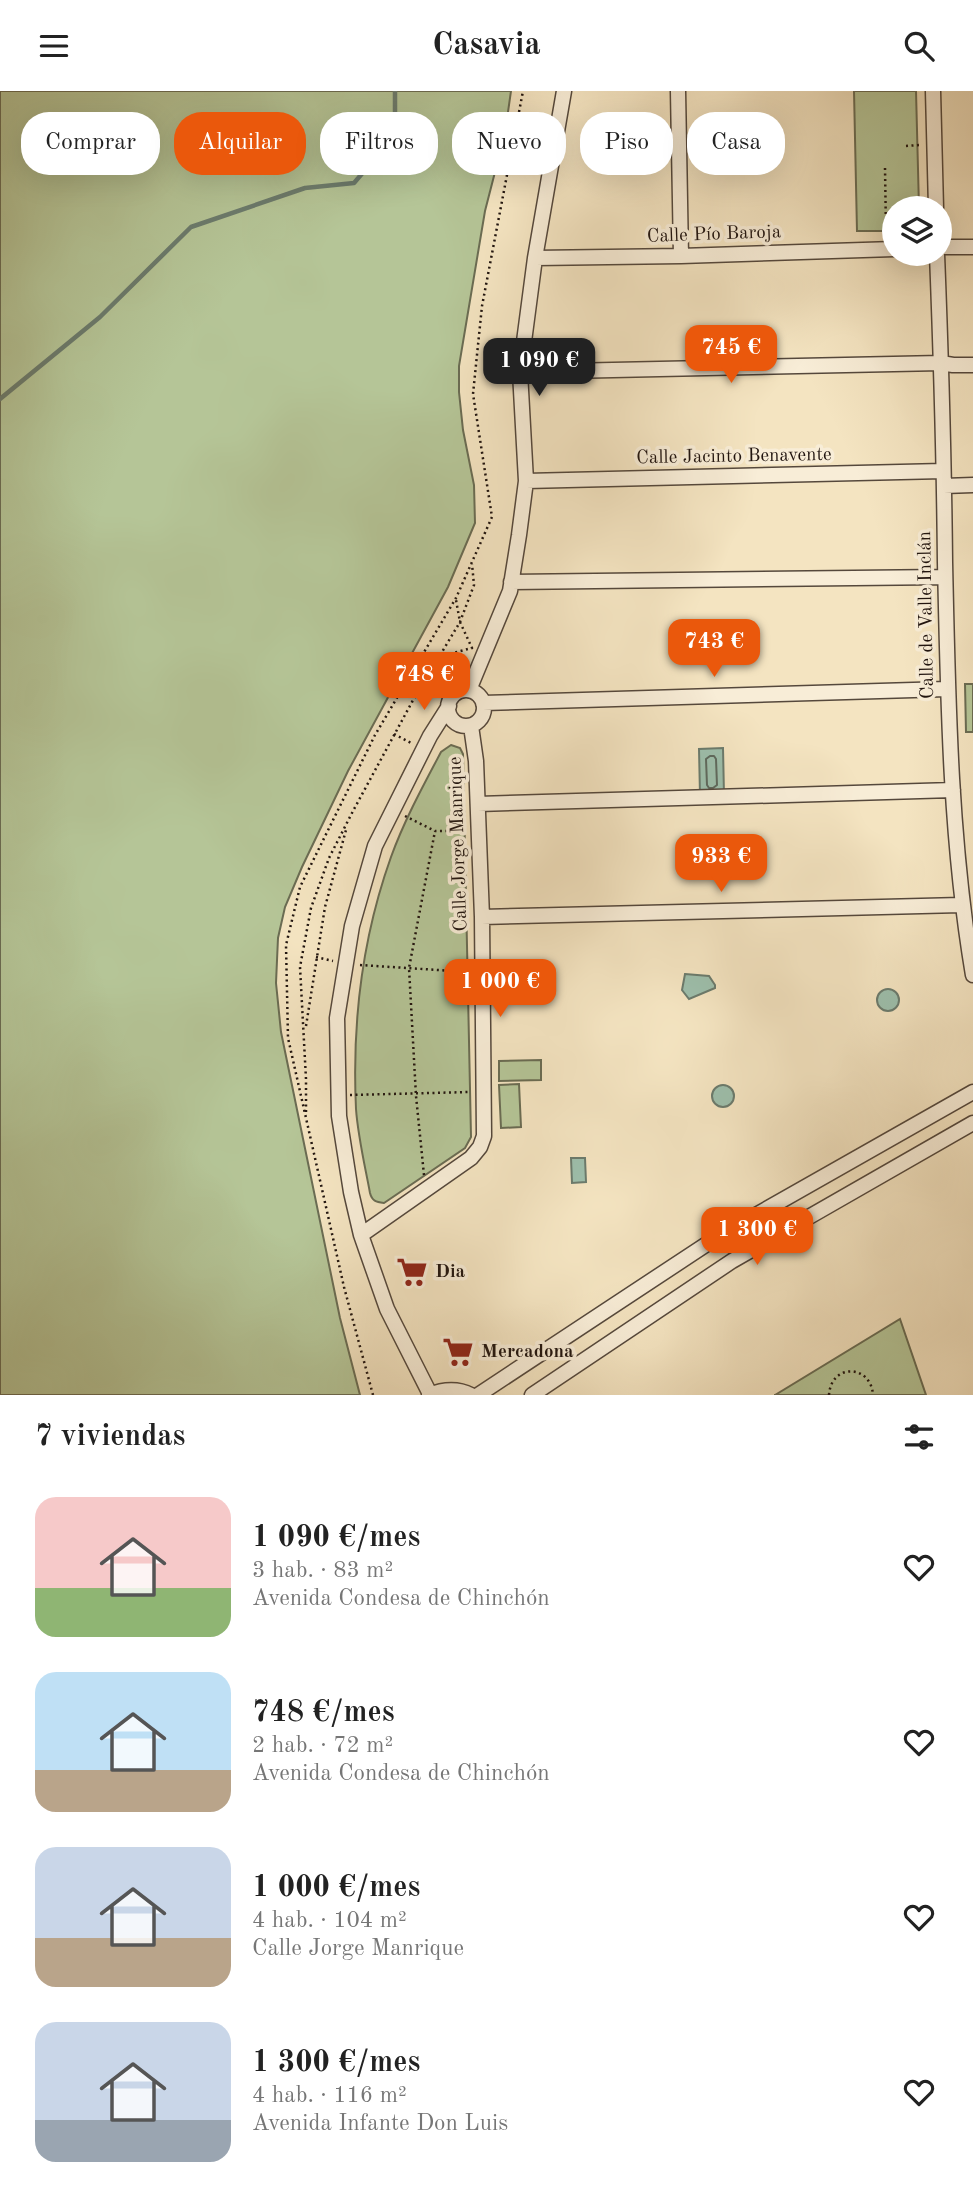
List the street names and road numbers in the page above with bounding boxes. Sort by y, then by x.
street label: Calle Pío Baroja [646,223,782,247]
street label: Calle Jacinto Benavente [636,446,832,468]
street label: Calle de Valle Inclán [916,531,938,699]
street label: Calle Jorge Manrique [446,756,472,932]

